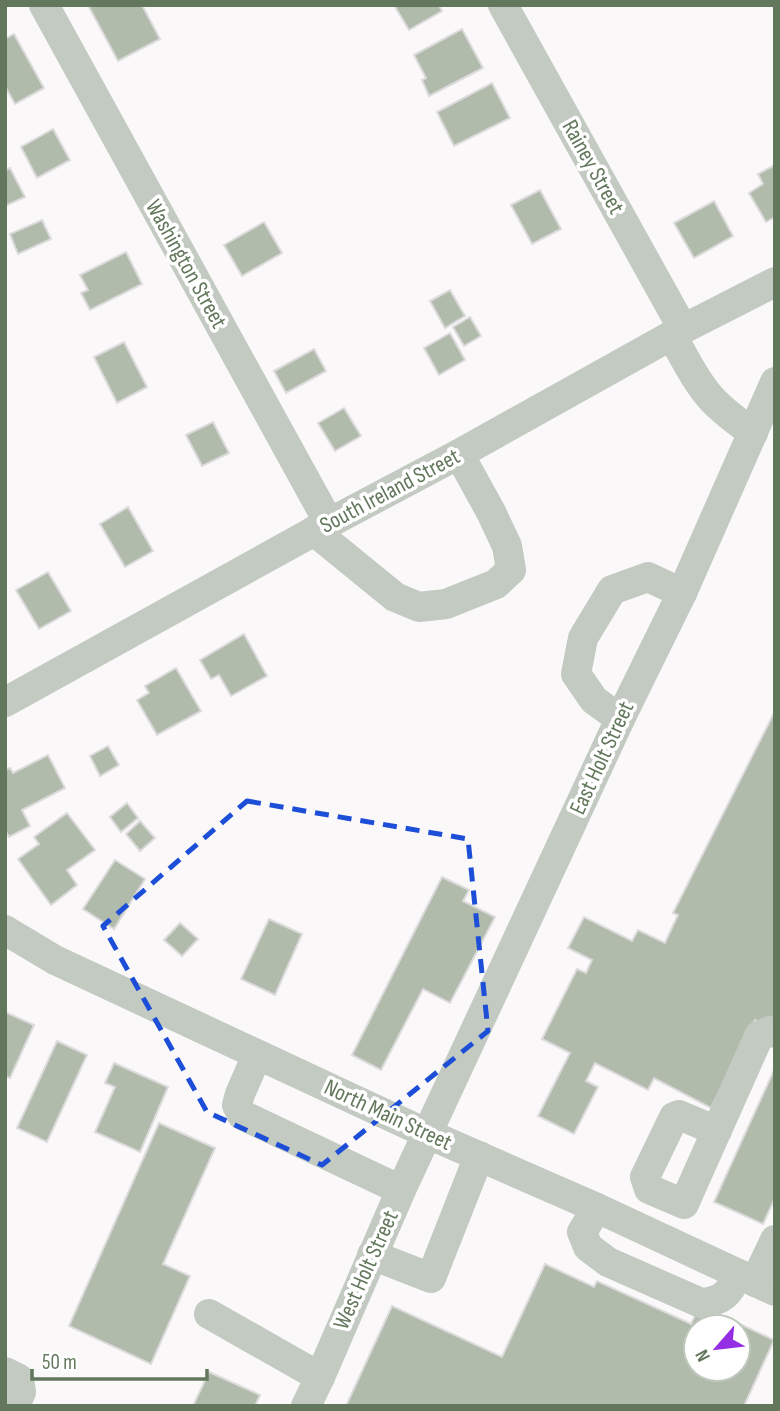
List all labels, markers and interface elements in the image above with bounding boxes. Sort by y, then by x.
street label: Rainey Street [556,115,630,219]
street label: Washington Street [139,195,233,333]
street label: South Ireland Street [315,442,465,540]
street label: East Holt Street [564,697,640,819]
street label: North Main Street [320,1073,456,1157]
street label: West Holt Street [327,1206,405,1334]
north arrow [682,1313,752,1383]
scale bar [32,1338,206,1382]
text: N [691,1345,716,1365]
text: 50 m [42,1350,77,1375]

